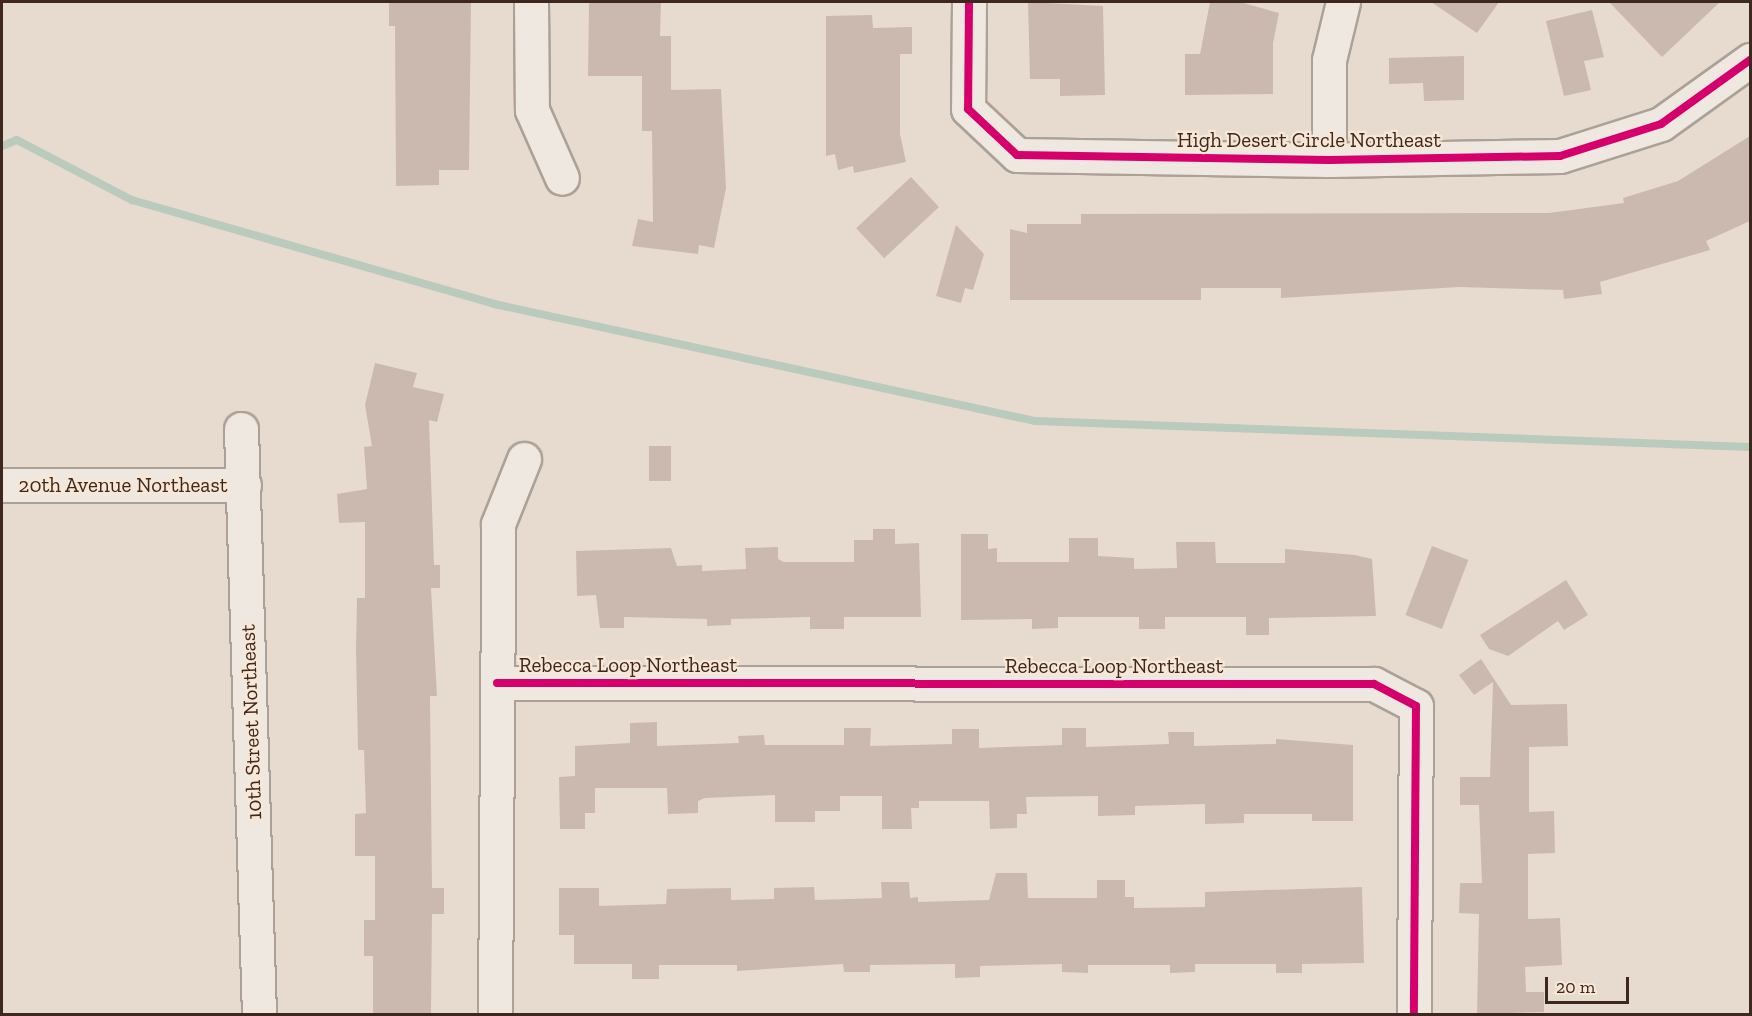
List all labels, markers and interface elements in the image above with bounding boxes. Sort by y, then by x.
street label: High Desert Circle Northeast [1177,127,1441,153]
street label: 20th Avenue Northeast [18,472,228,498]
street label: 10th Street Northeast [235,624,267,820]
street label: Rebecca Loop Northeast [519,652,737,678]
street label: Rebecca Loop Northeast [1005,653,1223,679]
scale bar [1548,965,1632,1003]
text: 20 m [1556,976,1595,998]

